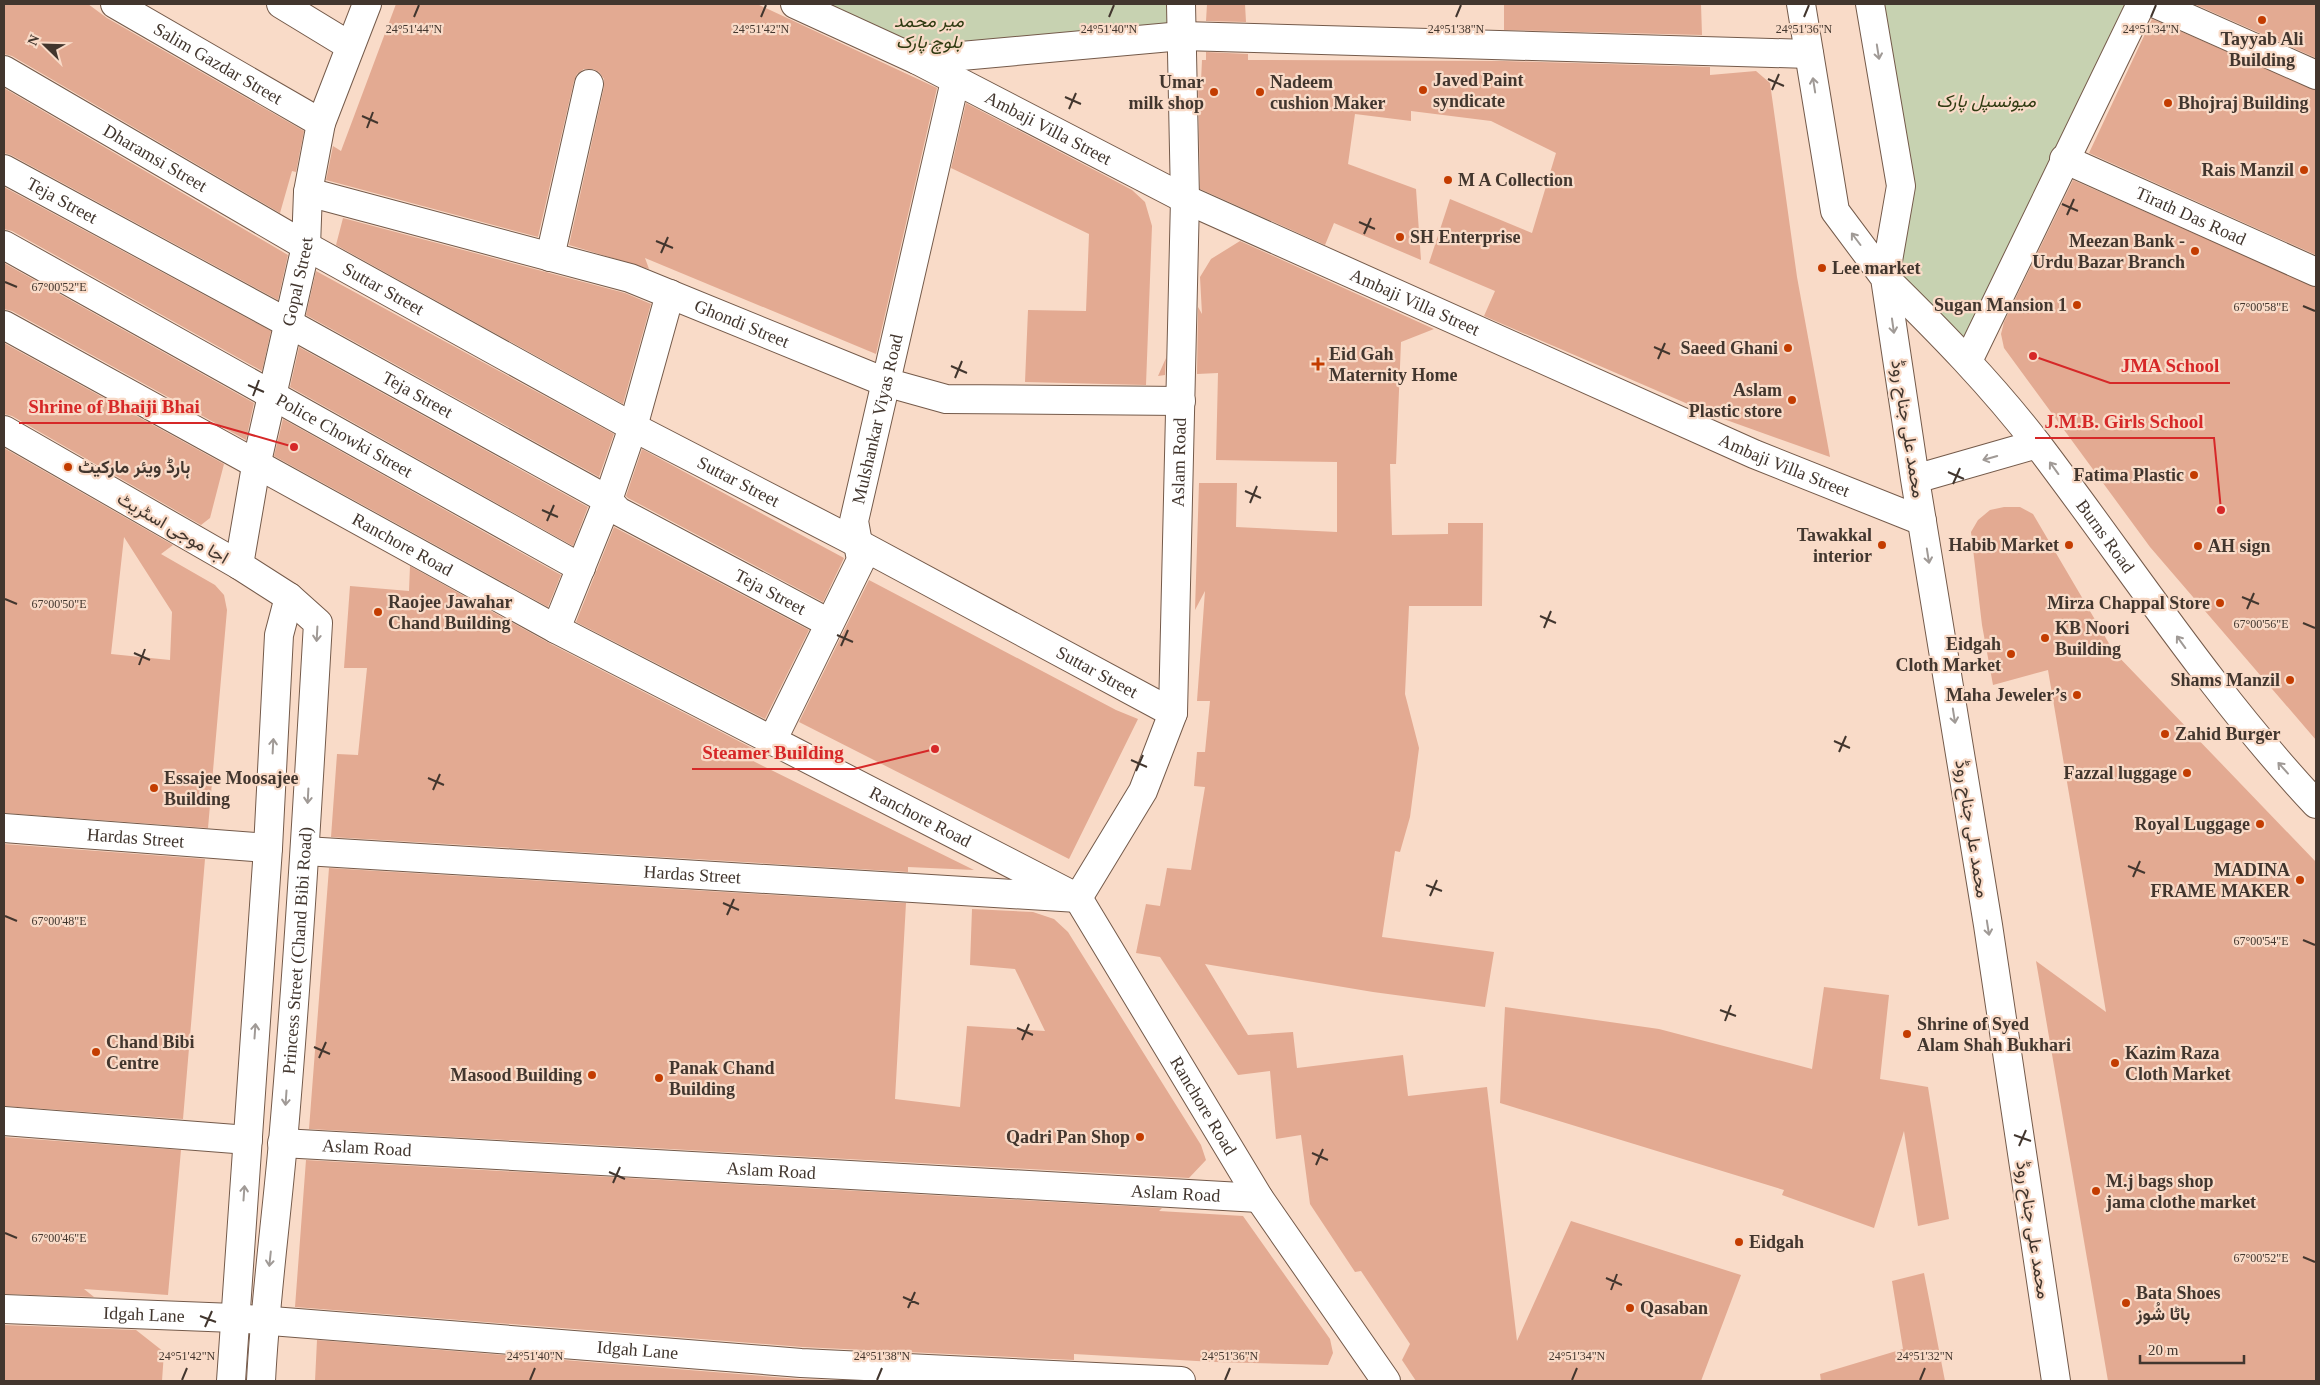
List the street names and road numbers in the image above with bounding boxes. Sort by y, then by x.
street label: Salim Gazdar Street [150,19,286,108]
street label: Ambaji Villa Street [982,87,1115,169]
street label: Dharamsi Street [100,120,211,196]
street label: Teja Street [23,173,101,228]
street label: Tirath Das Road [2133,183,2249,249]
street label: Gopal Street [278,237,317,328]
street label: Suttar Street [339,258,427,319]
street label: Ambaji Villa Street [1347,264,1483,340]
street label: Ghondi Street [691,295,792,352]
street label: Mulshankar Viyas Road [848,332,907,506]
street label: محمد علی جناح روڈ [1885,359,1929,500]
street label: Teja Street [379,367,456,422]
street label: Police Chowki Street [273,389,416,482]
street label: Aslam Road [1168,417,1190,507]
street label: Ambaji Villa Street [1716,430,1853,501]
street label: Suttar Street [694,452,783,511]
street label: اجا موجی اسٹریٹ [113,488,232,569]
street label: Burns Road [2072,496,2139,577]
street label: Ranchore Road [349,509,456,580]
street label: Teja Street [731,565,809,619]
street label: Suttar Street [1053,642,1141,702]
street label: محمد علی جناح روڈ [1949,759,1993,900]
street label: Ranchore Road [866,782,974,851]
street label: Hardas Street [86,824,185,852]
street label: Princess Street (Chand Bibi Road) [279,826,317,1075]
street label: Hardas Street [643,862,742,887]
street label: Ranchore Road [1166,1053,1241,1159]
street label: Aslam Road [322,1135,412,1160]
street label: Aslam Road [726,1158,816,1183]
street label: محمد علی جناح روڈ [2010,1160,2054,1301]
street label: Aslam Road [1130,1181,1221,1206]
street label: Idgah Lane [103,1303,185,1326]
street label: Idgah Lane [596,1337,679,1363]

